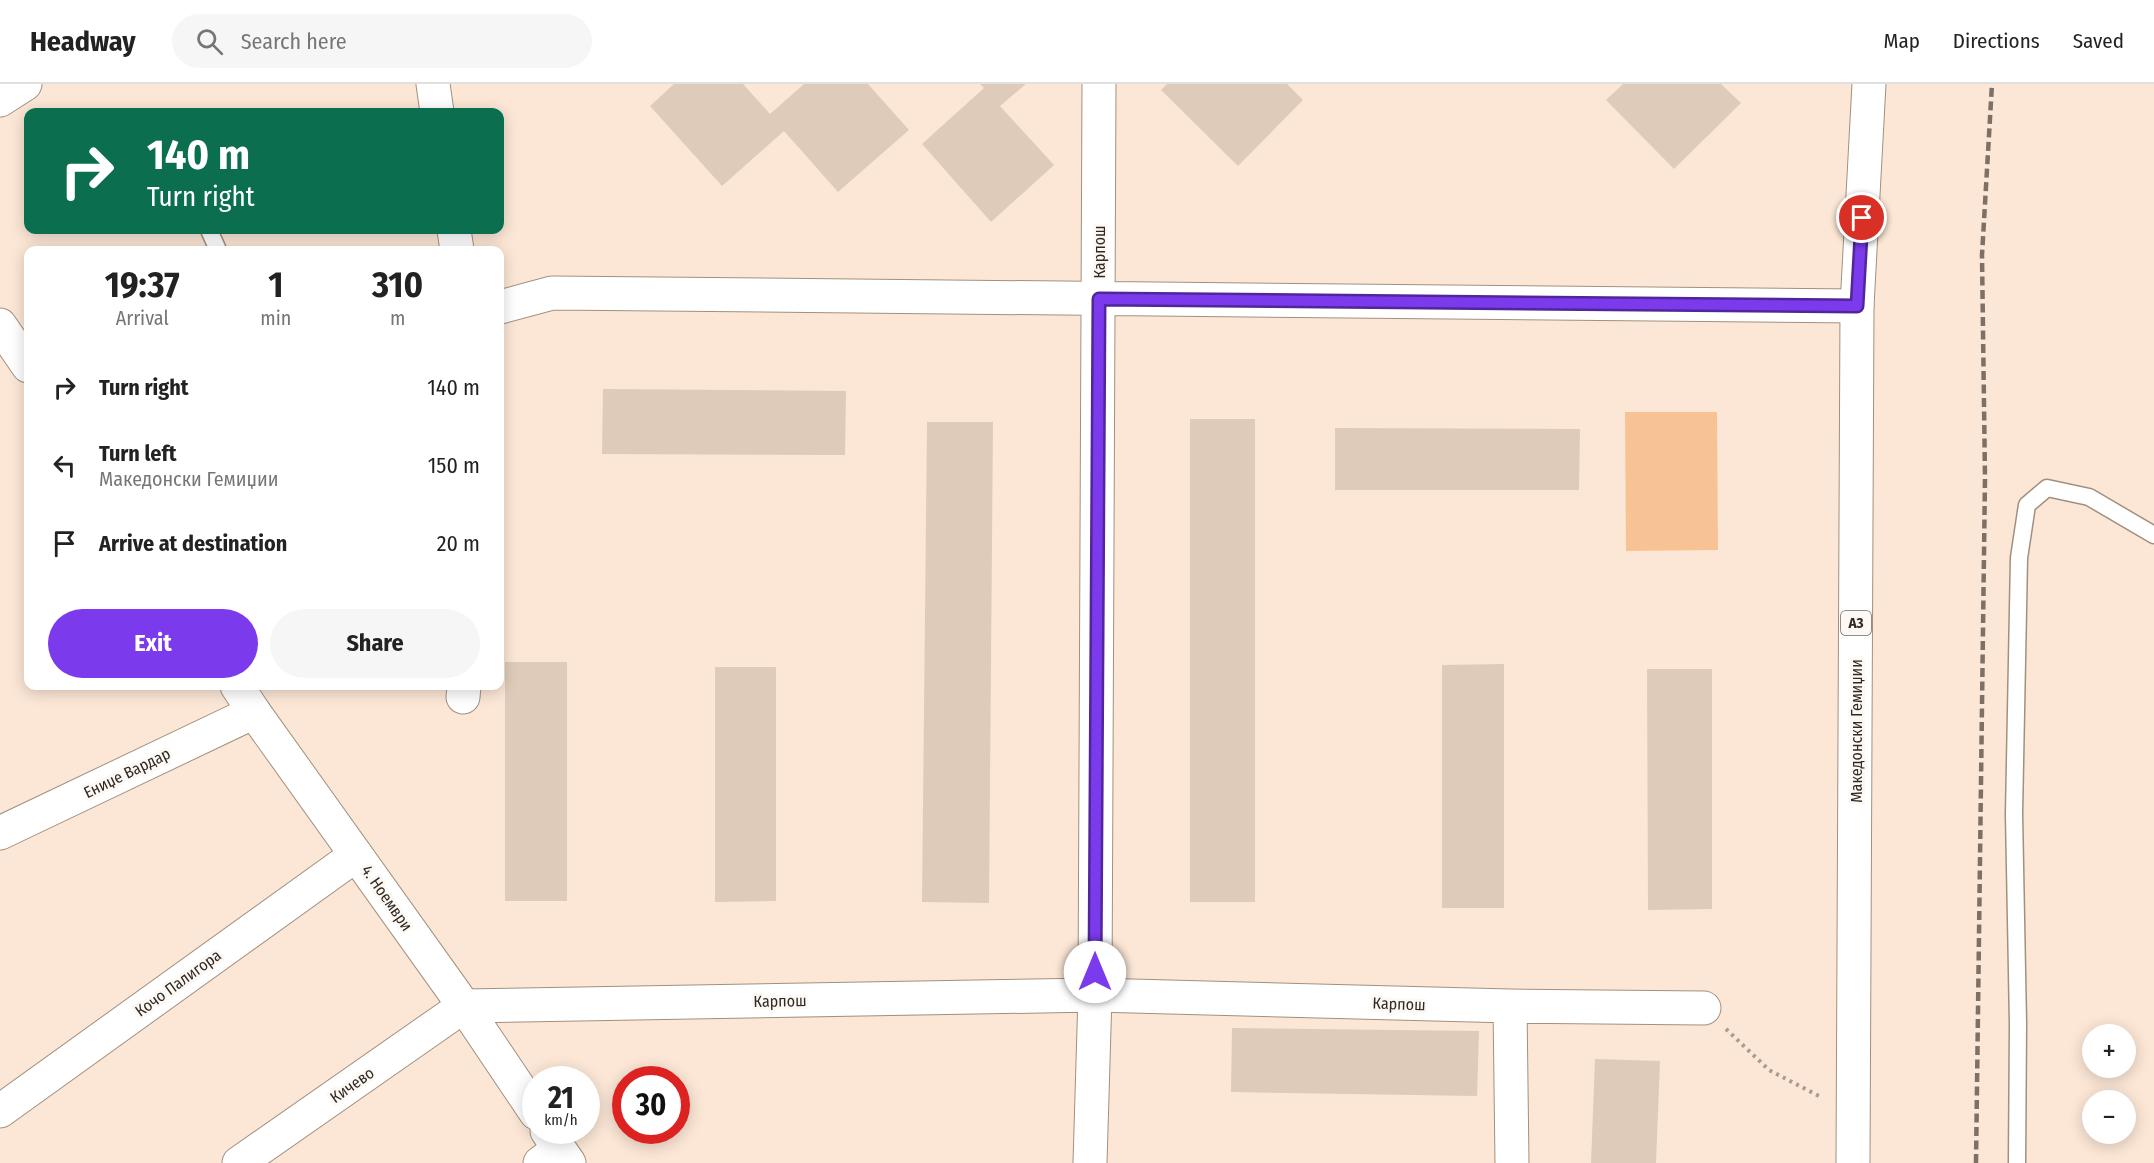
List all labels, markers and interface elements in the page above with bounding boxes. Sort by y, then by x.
search box [172,14,592,68]
text: Headway [30,25,136,58]
icon: search [193,25,226,58]
text: Search here [241,28,347,55]
text: Map [1883,28,1920,54]
text: Directions [1953,28,2040,54]
text: Saved [2073,28,2124,54]
text: 140 m [147,130,250,180]
icon: right [48,132,126,210]
text: Turn right [147,181,255,213]
pin [1836,192,1887,243]
icon: arrive [1845,201,1878,234]
street label: Карпош [1090,225,1109,279]
text: 19:37 [105,263,180,307]
text: 1 [268,263,283,307]
text: 310 [372,263,423,307]
text: Arrival [116,306,169,330]
text: min [260,306,291,330]
text: m [390,306,405,330]
icon: right [48,371,81,404]
text: Turn right [99,374,188,401]
text: 140 m [427,374,480,401]
text: Turn left [99,440,177,467]
icon: left [48,449,81,482]
text: 150 m [428,452,480,479]
text: Македонски Гемиџии [99,467,278,491]
icon: arrive [48,527,81,560]
text: Arrive at destination [99,530,287,557]
text: 20 m [437,530,480,557]
button: Exit [48,609,258,678]
button: Share [270,609,480,678]
road number: A3 [1841,611,1871,635]
street label: Македонски Гемиџии [1847,659,1866,803]
street label: Ениџе Вардар [81,744,173,802]
street label: 4. Ноември [357,862,417,934]
position arrow [1063,940,1127,1004]
street label: Кочо Палигора [131,945,225,1021]
street label: Карпош [753,991,807,1011]
street label: Карпош [1372,994,1426,1014]
map controls [2082,1024,2136,1144]
button: + [2082,1024,2136,1078]
street label: Кичево [326,1063,378,1107]
speed limit sign: 30 [612,1066,690,1144]
text: 21 [548,1080,574,1116]
button: − [2082,1090,2136,1144]
text: km/h [544,1111,578,1129]

